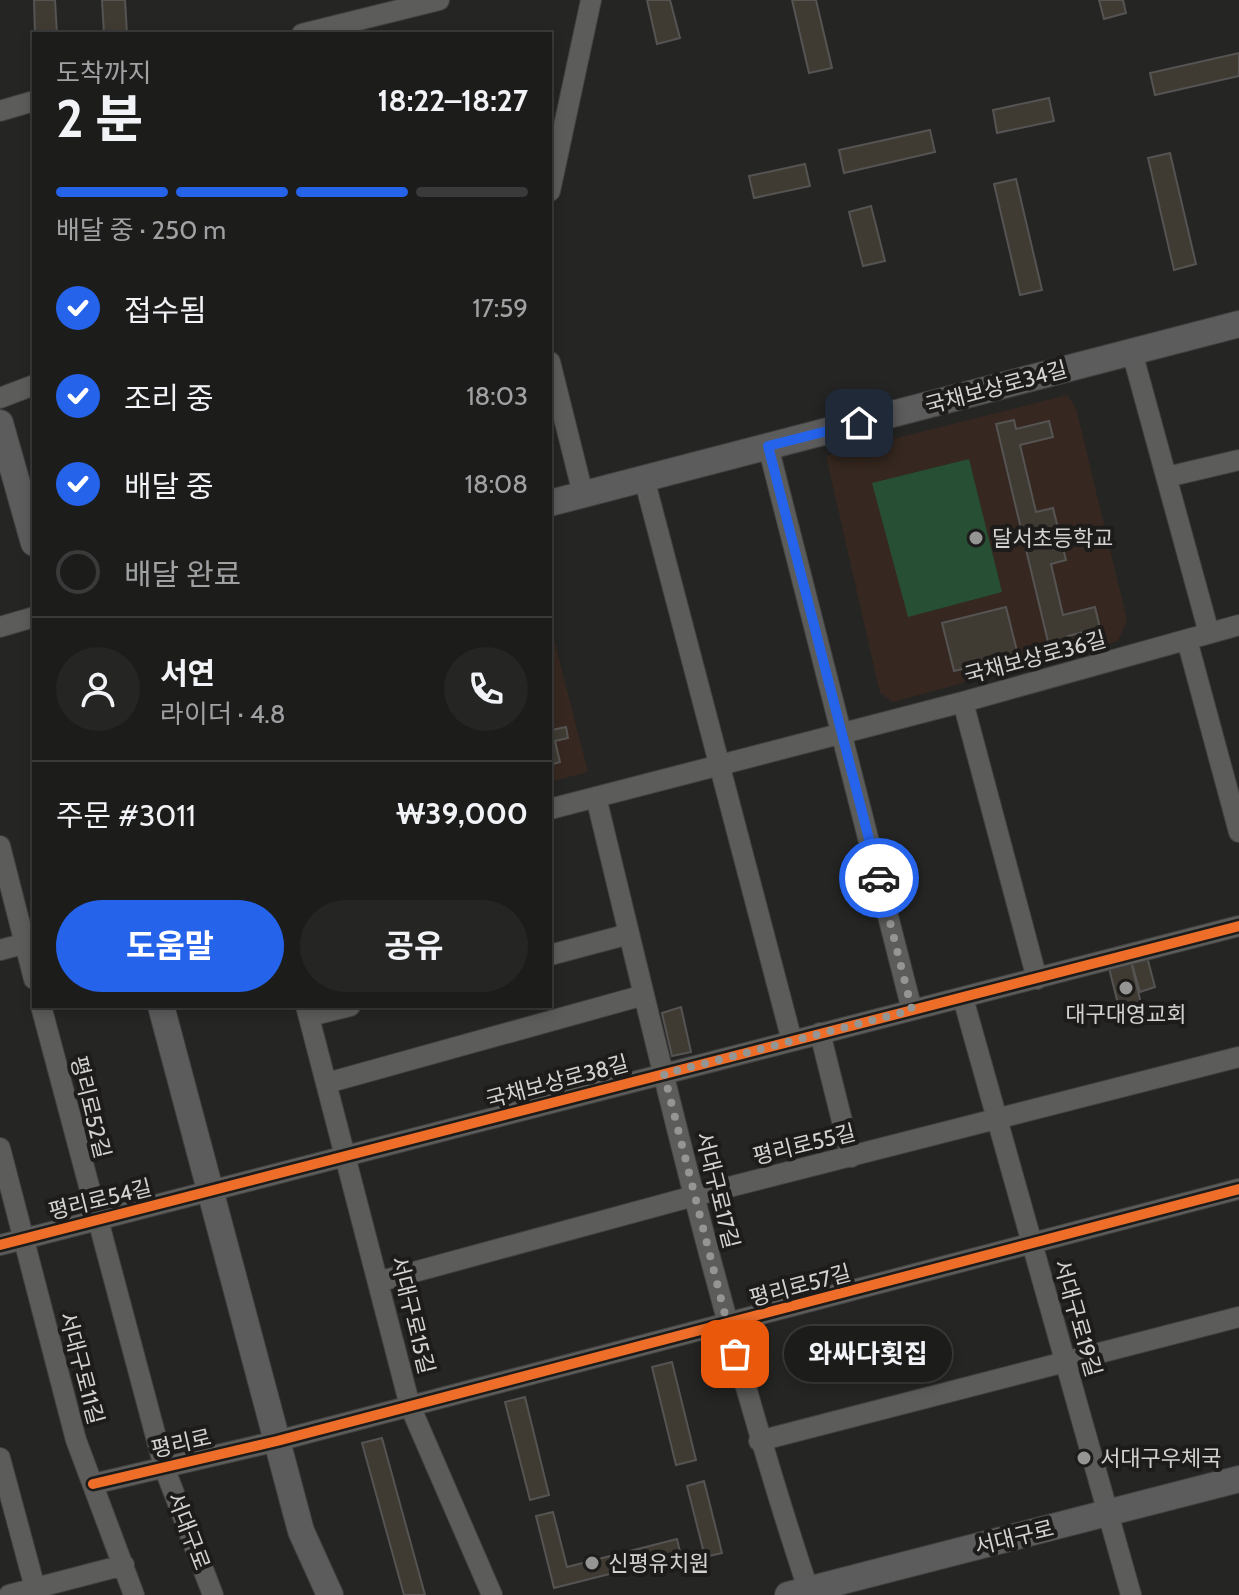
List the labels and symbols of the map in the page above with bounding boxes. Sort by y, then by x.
street label: 국채보상로34길 [922,356,1070,419]
pin [825,389,893,457]
place label: 달서초등학교 [992,525,1113,552]
marker: 달서초등학교 [967,529,985,547]
street label: 국채보상로36길 [961,626,1109,689]
courier [839,838,919,918]
marker: 대구대영교회 [1117,979,1135,997]
place label: 대구대영교회 [1065,1001,1187,1028]
street label: 국채보상로38길 [483,1049,631,1114]
street label: 평리로52길 [65,1053,116,1161]
street label: 평리로55길 [750,1119,858,1170]
street label: 서대구로17길 [690,1129,745,1251]
street label: 평리로54길 [46,1174,155,1225]
street label: 서대구로15길 [385,1254,440,1377]
street label: 서대구로19길 [1048,1256,1107,1380]
street label: 평리로57길 [746,1259,854,1312]
street label: 서대구로11길 [54,1309,110,1427]
pin [701,1320,769,1388]
callout: 와싸다횟집 [783,1326,951,1382]
street label: 평리로 [148,1424,214,1463]
place label: 서대구우체국 [1100,1445,1221,1472]
marker: 서대구우체국 [1075,1449,1093,1467]
street label: 서대구로 [161,1489,216,1574]
street label: 서대구로 [972,1515,1057,1560]
place label: 신평유치원 [608,1550,709,1577]
marker: 신평유치원 [583,1554,601,1572]

